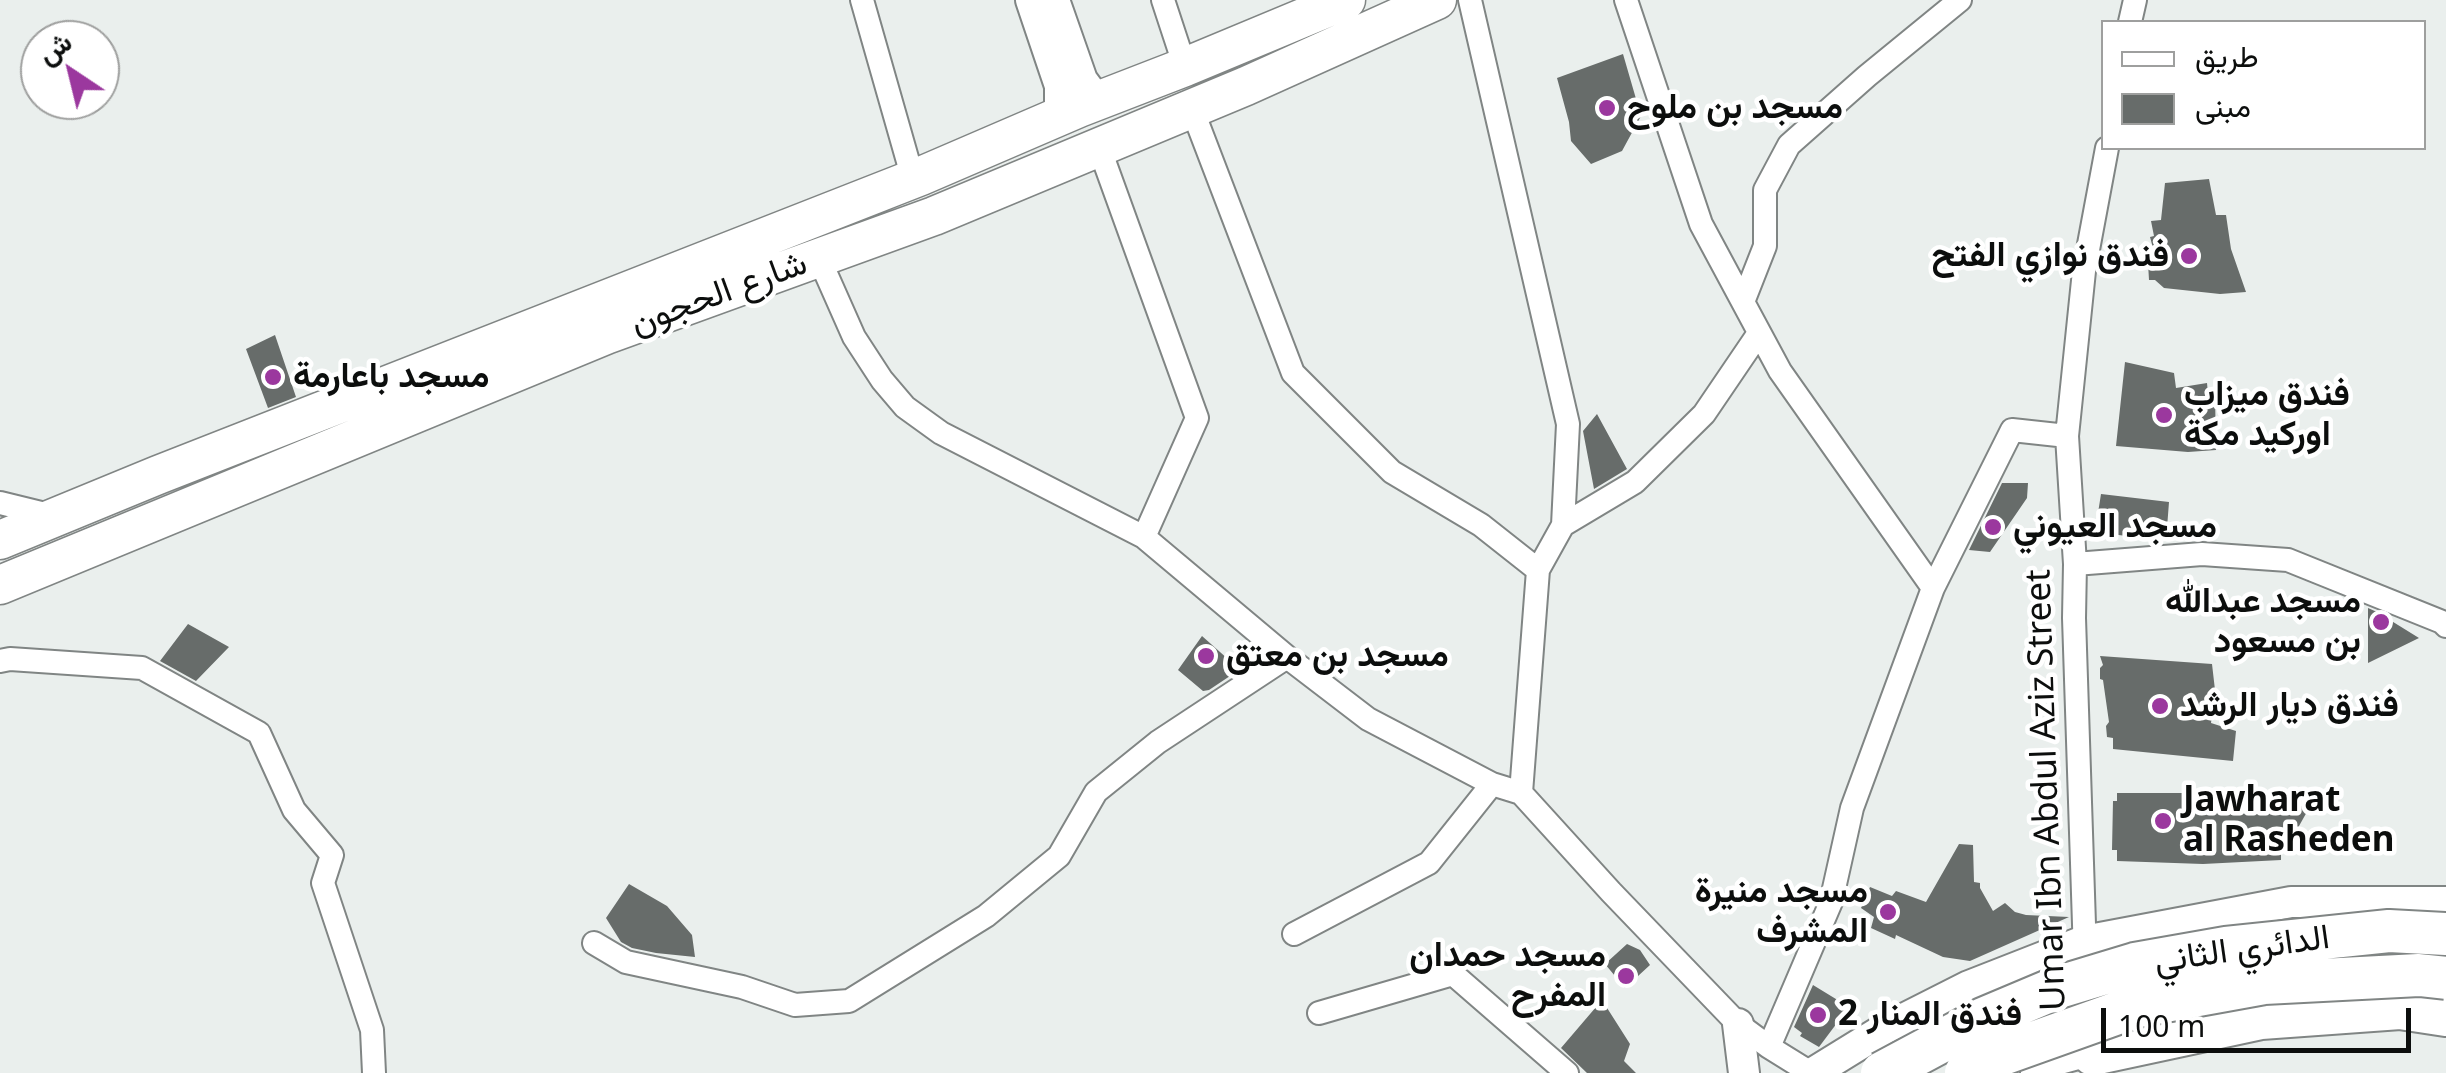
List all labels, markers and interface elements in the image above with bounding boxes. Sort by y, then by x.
north arrow [20,20,120,120]
legend [2101,20,2426,150]
text: ش [29,22,79,72]
text: طريق [2195,35,2259,76]
text: مبنى [2195,85,2251,126]
place label: مسجد بن ملوح [1627,87,1843,129]
marker: مسجد بن ملوح [1596,97,1618,119]
place label: فندق نوازي الفتح [1932,235,2169,277]
street label: شارع الحجون [625,243,813,345]
marker: فندق نوازي الفتح [2178,245,2200,267]
place label: مسجد باعارمة [293,356,490,398]
marker: مسجد باعارمة [262,366,284,388]
place label: فندق ميزاب اوركيد مكة [2184,374,2350,456]
marker: فندق ميزاب اوركيد مكة [2153,404,2175,426]
place label: مسجد العيوني [2013,506,2217,548]
marker: مسجد العيوني [1982,516,2004,538]
street label: Umar Ibn Abdul Aziz Street [2018,568,2076,1012]
place label: مسجد عبدالله بن مسعود [2165,581,2361,663]
marker: مسجد عبدالله بن مسعود [2370,611,2392,633]
place label: مسجد بن معتق [1226,635,1449,677]
marker: مسجد بن معتق [1195,645,1217,667]
place label: فندق ديار الرشد [2180,685,2399,727]
marker: فندق ديار الرشد [2149,695,2171,717]
place label: Jawharat al Rasheden [2183,780,2394,862]
marker: Jawharat al Rasheden [2152,810,2174,832]
place label: مسجد منيرة المشرف [1695,871,1868,953]
marker: مسجد منيرة المشرف [1877,901,1899,923]
street label: الدائري الثاني [2152,917,2332,983]
place label: مسجد حمدان المفرح [1409,935,1606,1017]
marker: مسجد حمدان المفرح [1615,965,1637,987]
scale bar [2106,988,2416,1050]
place label: فندق المنار 2 [1838,994,2022,1036]
marker: فندق المنار 2 [1807,1004,1829,1026]
text: 100 m [2118,1005,2205,1046]

